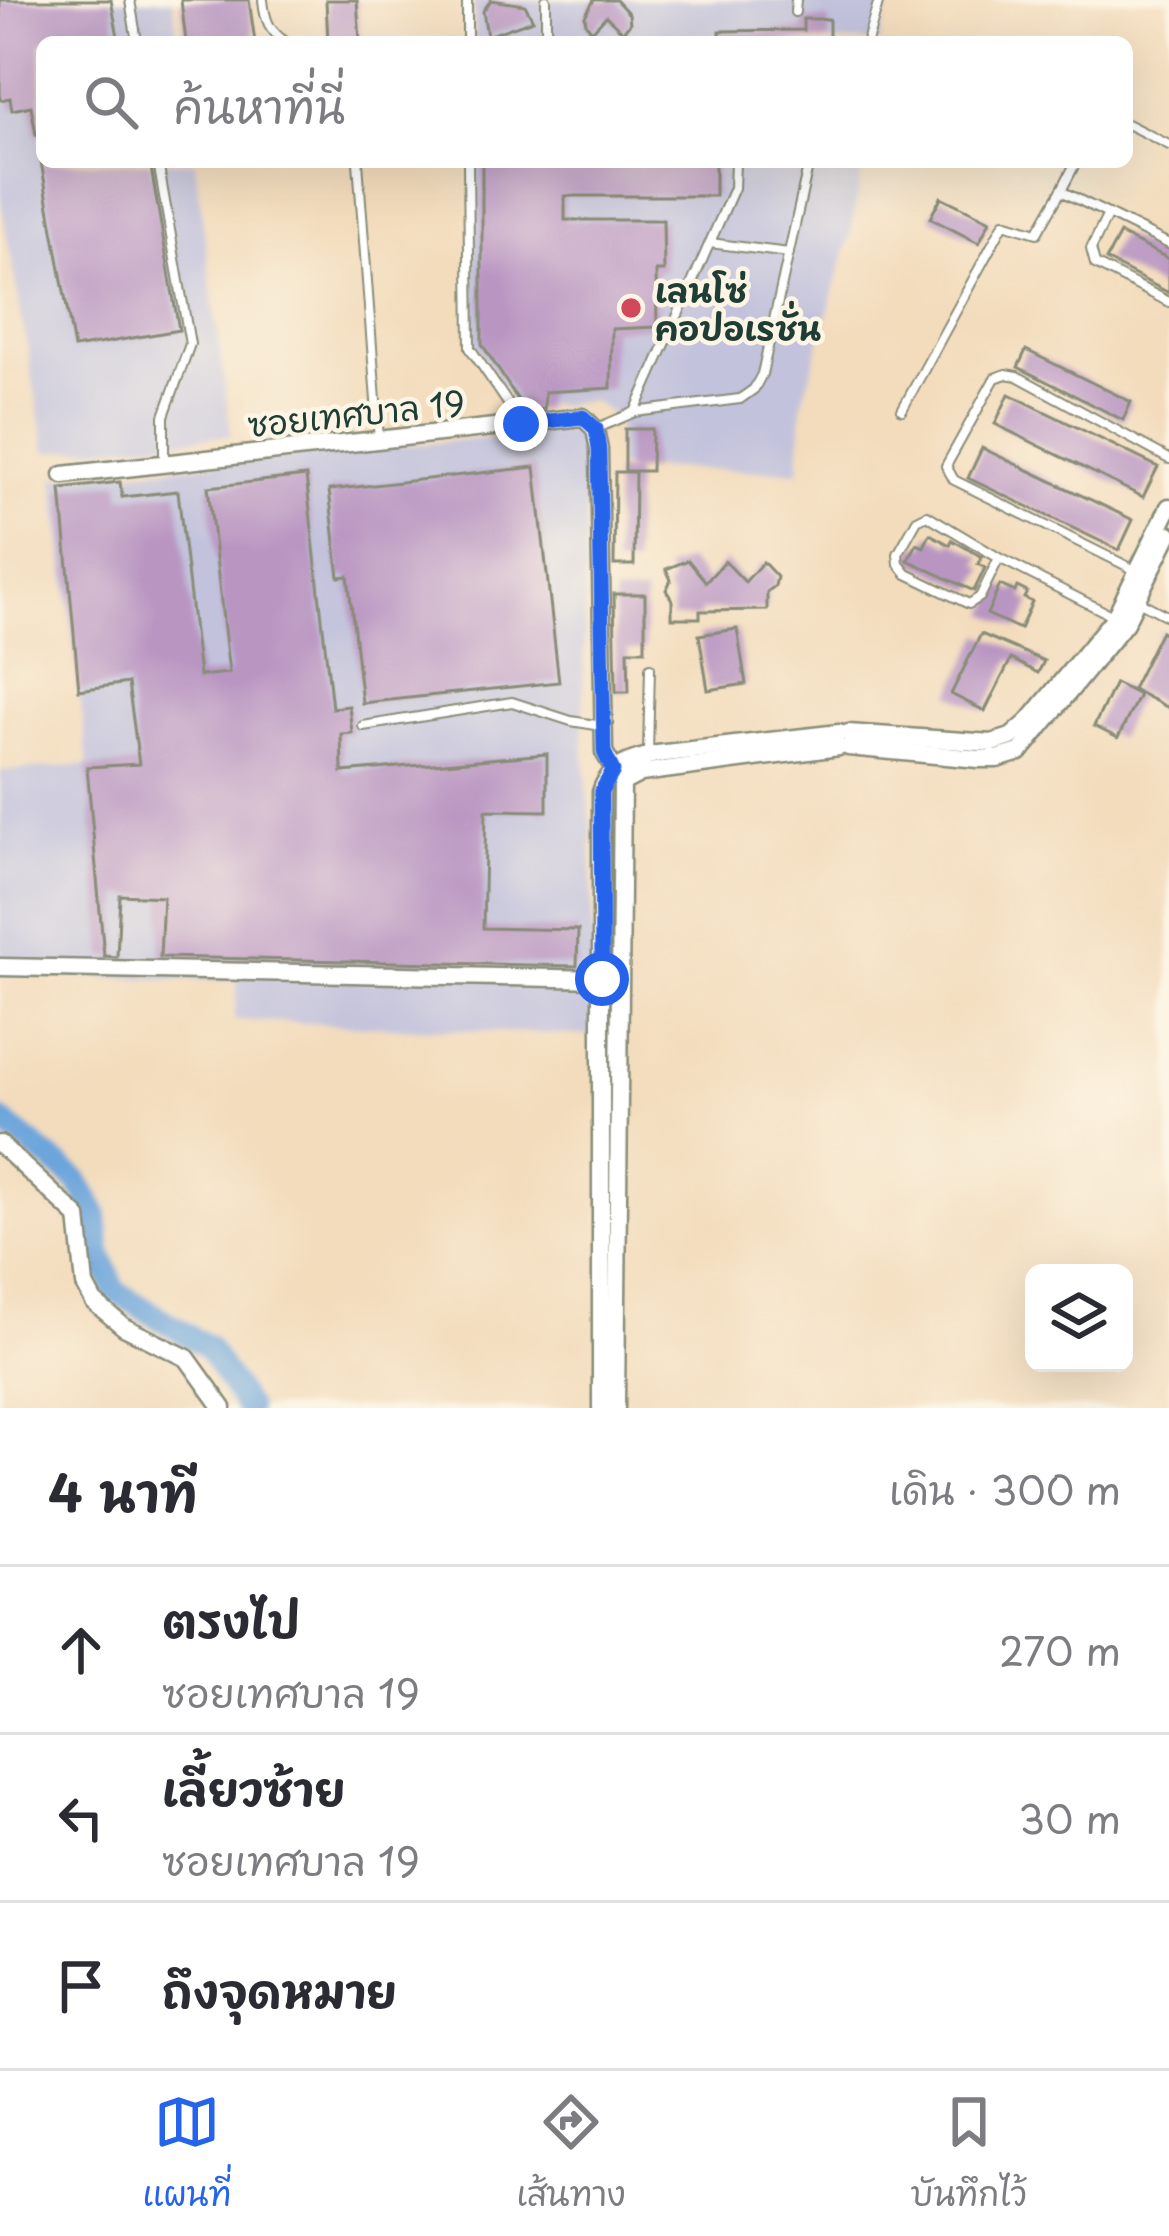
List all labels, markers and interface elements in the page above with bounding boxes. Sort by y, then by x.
search box [36,36,1133,168]
icon: search [78,69,144,135]
text: ค้นหาที่นี่ [174,71,345,139]
place label: เลนโซ่ คอปอเรชั่น [655,264,821,352]
marker: เลนโซ่ คอปอเรชั่น [618,295,644,321]
street label: ซอยเทศบาล 19 [245,376,467,448]
route end [494,397,548,451]
route start [575,952,629,1006]
map controls [1025,1264,1133,1372]
button: layers [1025,1264,1133,1372]
text: 4 นาที [48,1452,197,1529]
text: เดิน · 300 m [889,1459,1121,1518]
text: ตรงไป [162,1585,300,1653]
icon: ahead [48,1617,114,1683]
text: 270 m [999,1620,1121,1679]
text: ซอยเทศบาล 19 [162,1662,420,1721]
text: เลี้ยวซ้าย [162,1753,345,1821]
icon: left [48,1785,114,1851]
text: 30 m [1018,1788,1121,1847]
text: ซอยเทศบาล 19 [162,1830,420,1889]
icon: arrive [48,1953,114,2019]
text: ถึงจุดหมาย [162,1955,397,2023]
tab: แผนที่ [142,2089,232,2219]
tab: เส้นทาง [516,2089,626,2219]
tab: บันทึกไว้ [911,2089,1027,2219]

